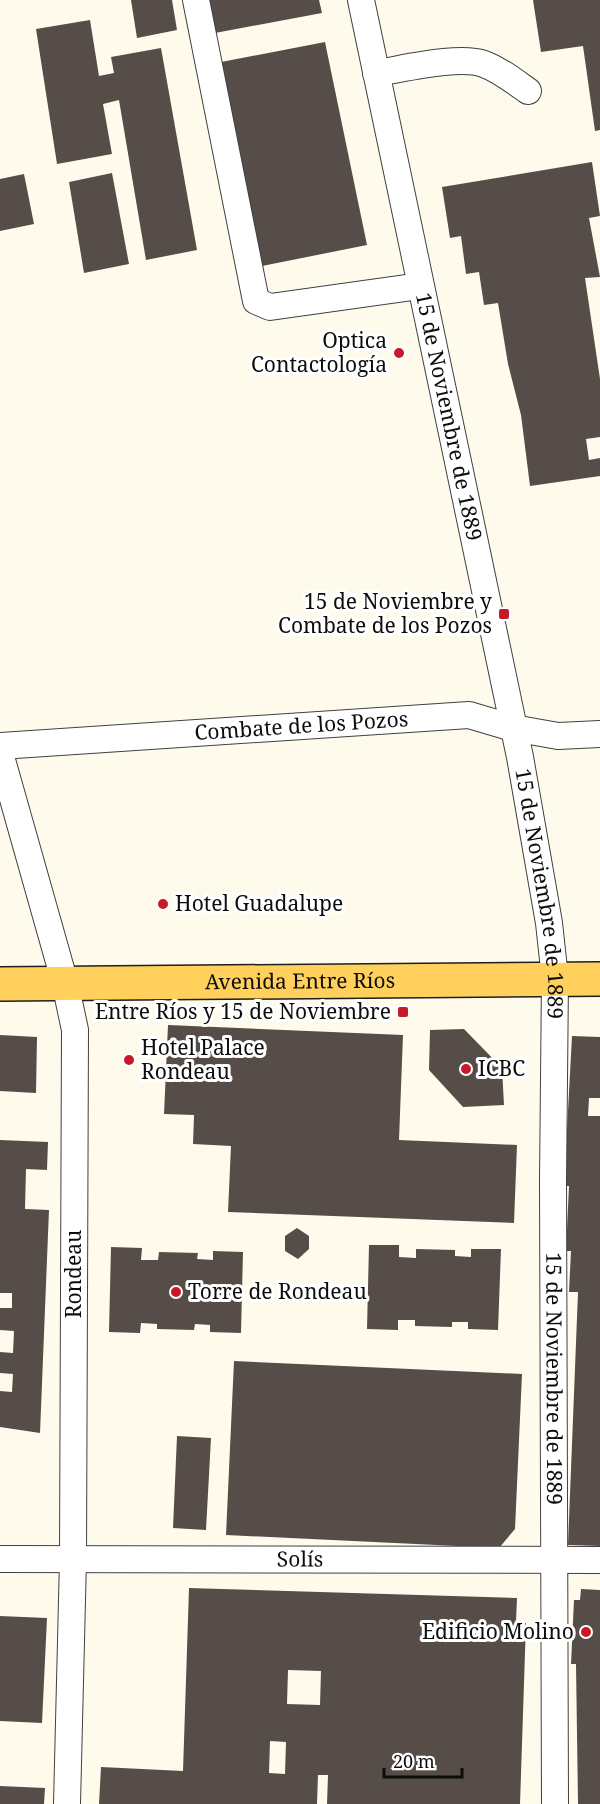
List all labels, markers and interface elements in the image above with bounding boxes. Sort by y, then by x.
street label: 15 de Noviembre de 1889 [410,290,489,543]
place label: Optica Contactología [251,326,387,378]
marker: Optica Contactología [392,346,406,360]
place label: 15 de Noviembre y Combate de los Pozos [278,587,492,639]
marker: 15 de Noviembre y Combate de los Pozos [497,607,511,621]
street label: Combate de los Pozos [194,704,409,746]
street label: 15 de Noviembre de 1889 [509,766,571,1019]
place label: Hotel Guadalupe [175,889,343,917]
marker: Hotel Guadalupe [156,897,170,911]
street label: Avenida Entre Ríos [205,966,395,995]
place label: Entre Ríos y 15 de Noviembre [95,997,391,1025]
marker: Entre Ríos y 15 de Noviembre [396,1005,410,1019]
place label: Hotel Palace Rondeau [141,1033,265,1085]
marker: Hotel Palace Rondeau [122,1053,136,1067]
place label: ICBC [478,1054,525,1082]
marker: ICBC [459,1062,473,1076]
street label: Rondeau [59,1230,87,1318]
street label: 15 de Noviembre de 1889 [540,1252,569,1505]
place label: Torre de Rondeau [188,1277,367,1305]
marker: Torre de Rondeau [169,1285,183,1299]
street label: Solís [277,1544,323,1573]
place label: Edificio Molino [422,1617,574,1645]
marker: Edificio Molino [579,1625,593,1639]
scale bar [384,1741,462,1779]
text: 20 m [393,1749,435,1773]

